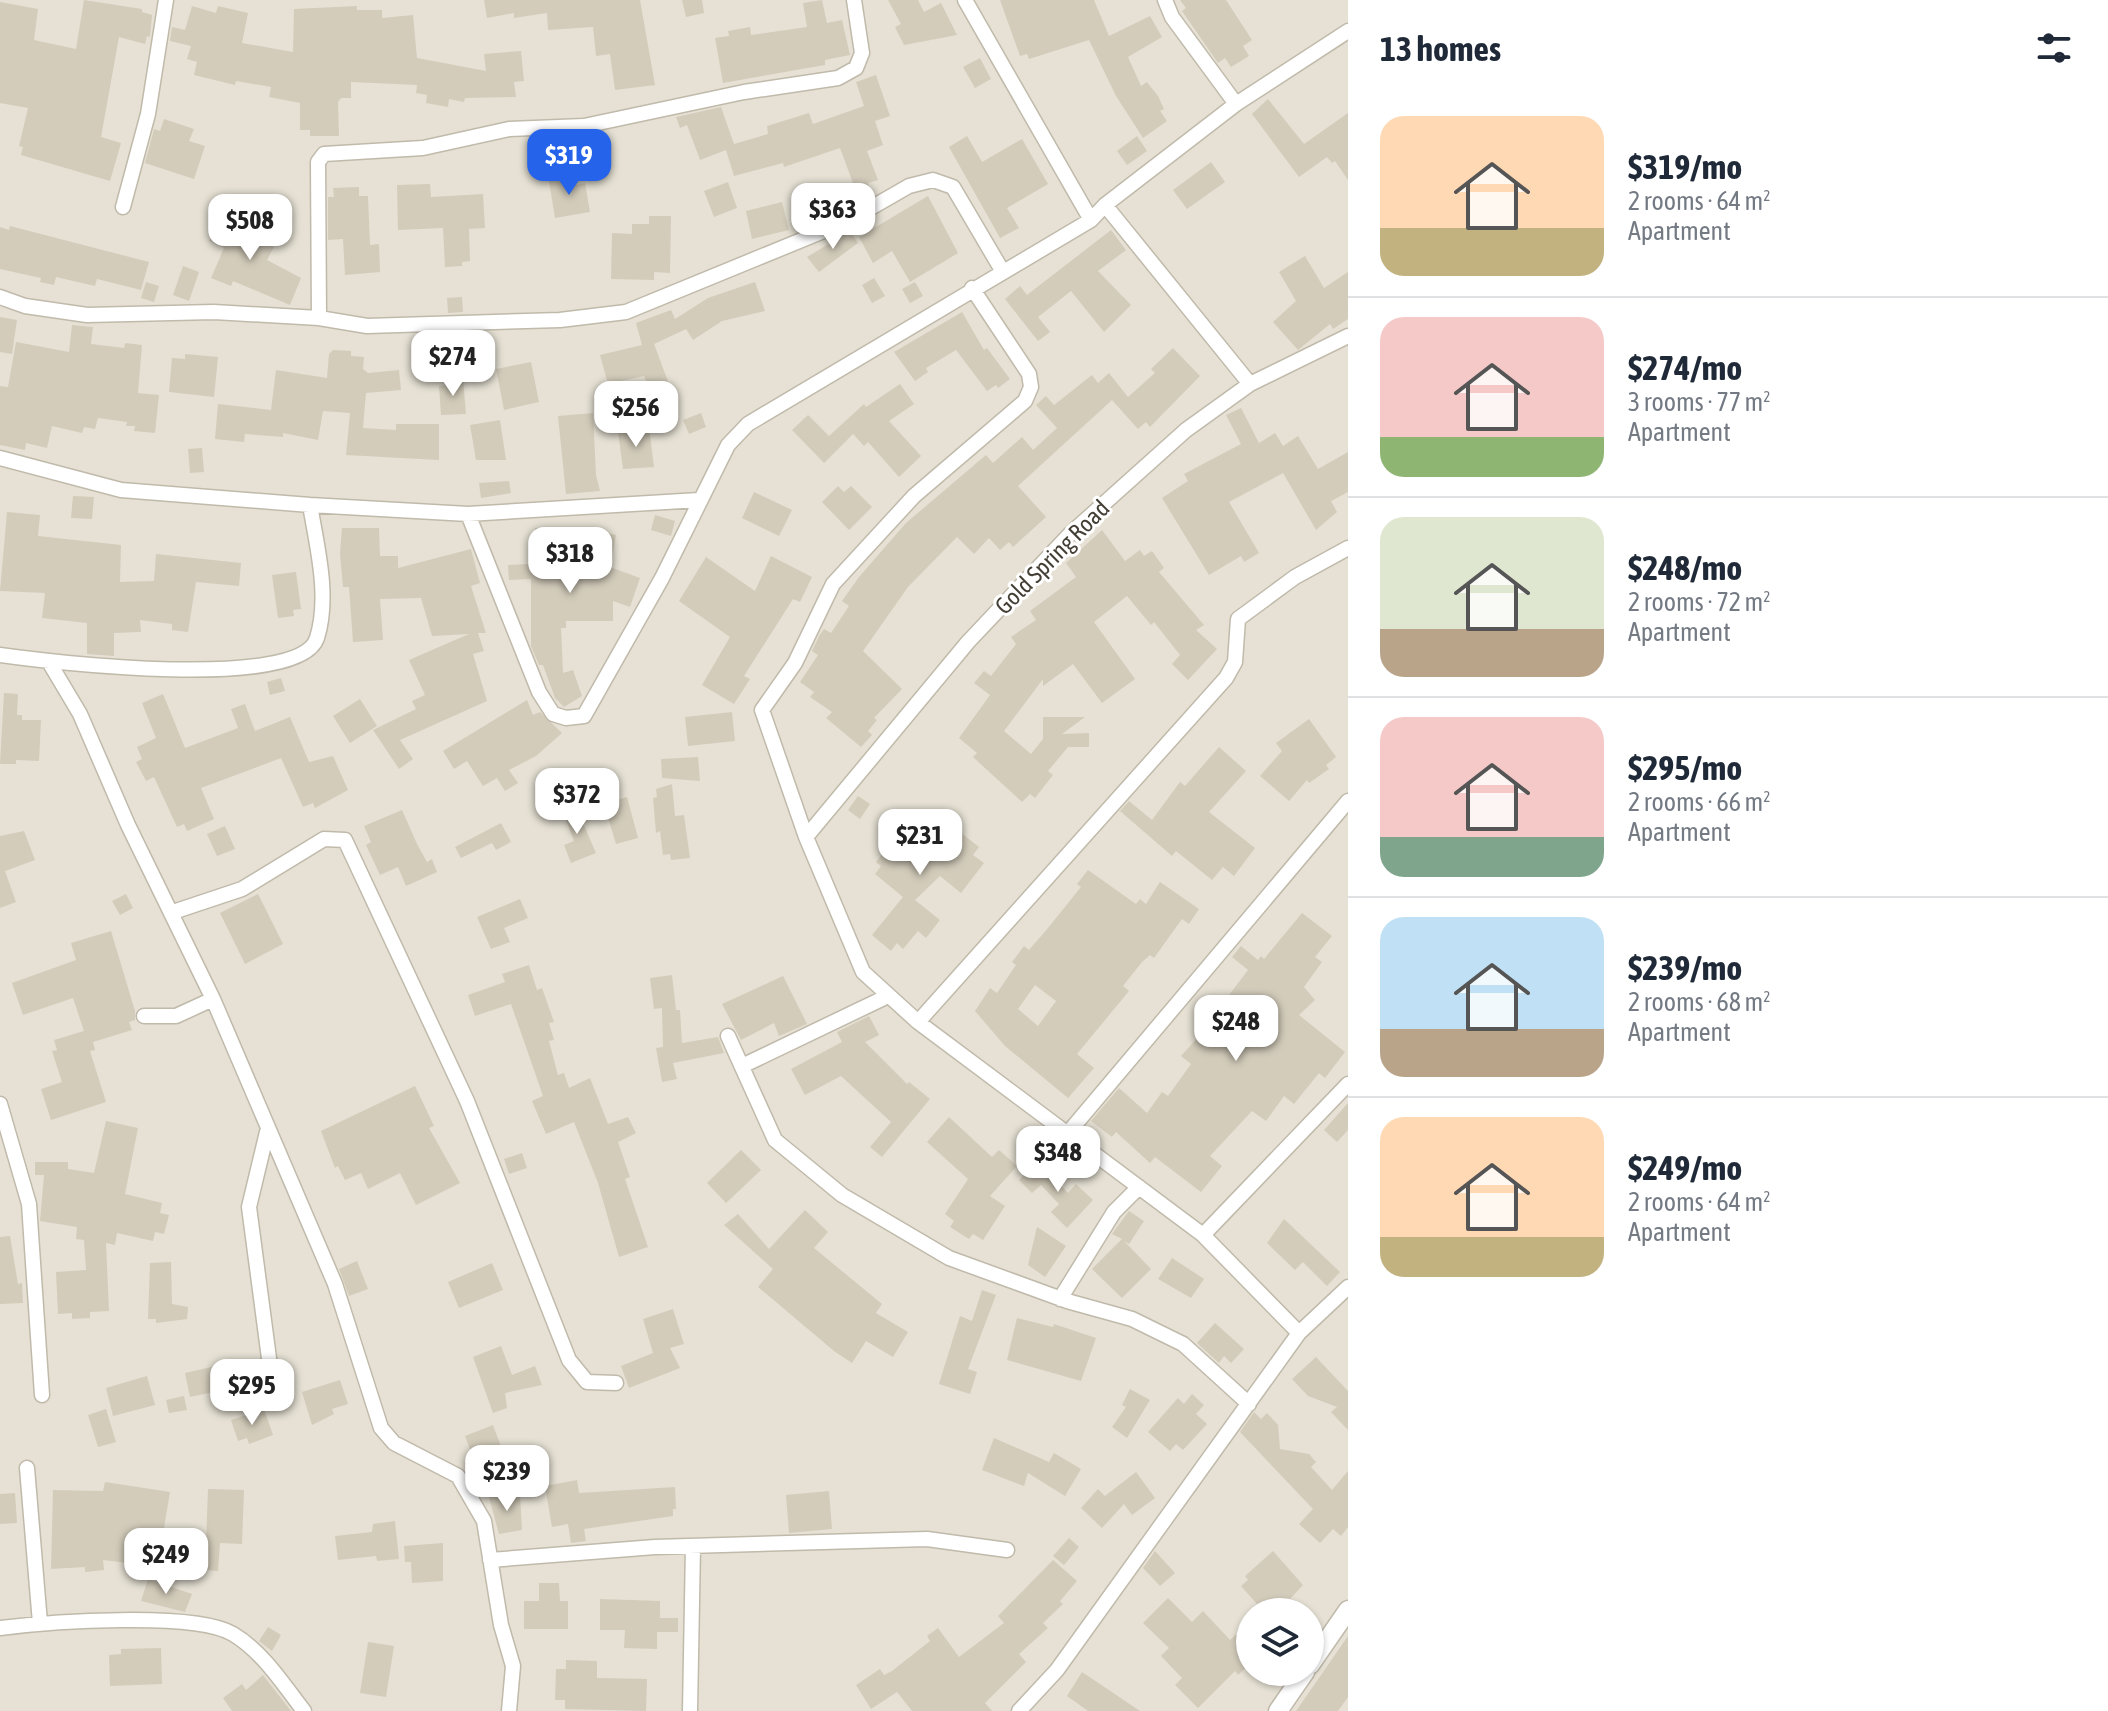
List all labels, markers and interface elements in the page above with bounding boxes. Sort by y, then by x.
icon: filters [2032,26,2076,70]
text: 13 homes [1380,29,1501,68]
pin: $319 [522,129,616,197]
text: $319 [545,140,593,170]
text: $319/mo [1628,147,1742,186]
icon: home [1444,148,1540,244]
pin: $363 [786,183,880,251]
text: 2 rooms · 64 m² [1628,186,1770,216]
pin: $508 [203,194,297,262]
text: $363 [809,194,857,224]
text: $508 [226,205,274,235]
text: Apartment [1628,216,1731,246]
pin: $274 [406,330,500,398]
text: $274 [429,341,477,371]
text: $274/mo [1628,348,1742,387]
icon: home [1444,349,1540,445]
pin: $256 [589,381,683,449]
text: 3 rooms · 77 m² [1628,387,1770,417]
text: $256 [612,392,660,422]
text: Apartment [1628,417,1731,447]
street label: Gold Spring Road [989,494,1115,620]
pin: $318 [523,527,617,595]
text: $318 [546,538,594,568]
text: $248/mo [1628,548,1742,587]
icon: home [1444,549,1540,645]
text: 2 rooms · 72 m² [1628,587,1770,617]
text: Apartment [1628,617,1731,647]
text: $295/mo [1628,748,1742,787]
icon: home [1444,749,1540,845]
pin: $372 [530,768,624,836]
text: $372 [553,779,601,809]
text: 2 rooms · 66 m² [1628,787,1770,817]
pin: $231 [873,809,967,877]
text: Apartment [1628,817,1731,847]
text: $231 [896,820,944,850]
text: $239/mo [1628,948,1742,987]
icon: home [1444,949,1540,1045]
text: 2 rooms · 68 m² [1628,987,1770,1017]
pin: $248 [1189,995,1283,1063]
text: $248 [1212,1006,1260,1036]
text: Apartment [1628,1017,1731,1047]
pin: $348 [1011,1126,1105,1194]
text: $348 [1034,1137,1082,1167]
text: $249/mo [1628,1148,1742,1187]
icon: home [1444,1149,1540,1245]
text: 2 rooms · 64 m² [1628,1187,1770,1217]
text: Apartment [1628,1217,1731,1247]
pin: $295 [205,1359,299,1427]
text: $295 [228,1370,276,1400]
pin: $239 [460,1445,554,1513]
text: $239 [483,1456,531,1486]
pin: $249 [119,1528,213,1596]
text: $249 [142,1539,190,1569]
map controls [1236,1598,1324,1686]
button: layers [1236,1598,1324,1686]

